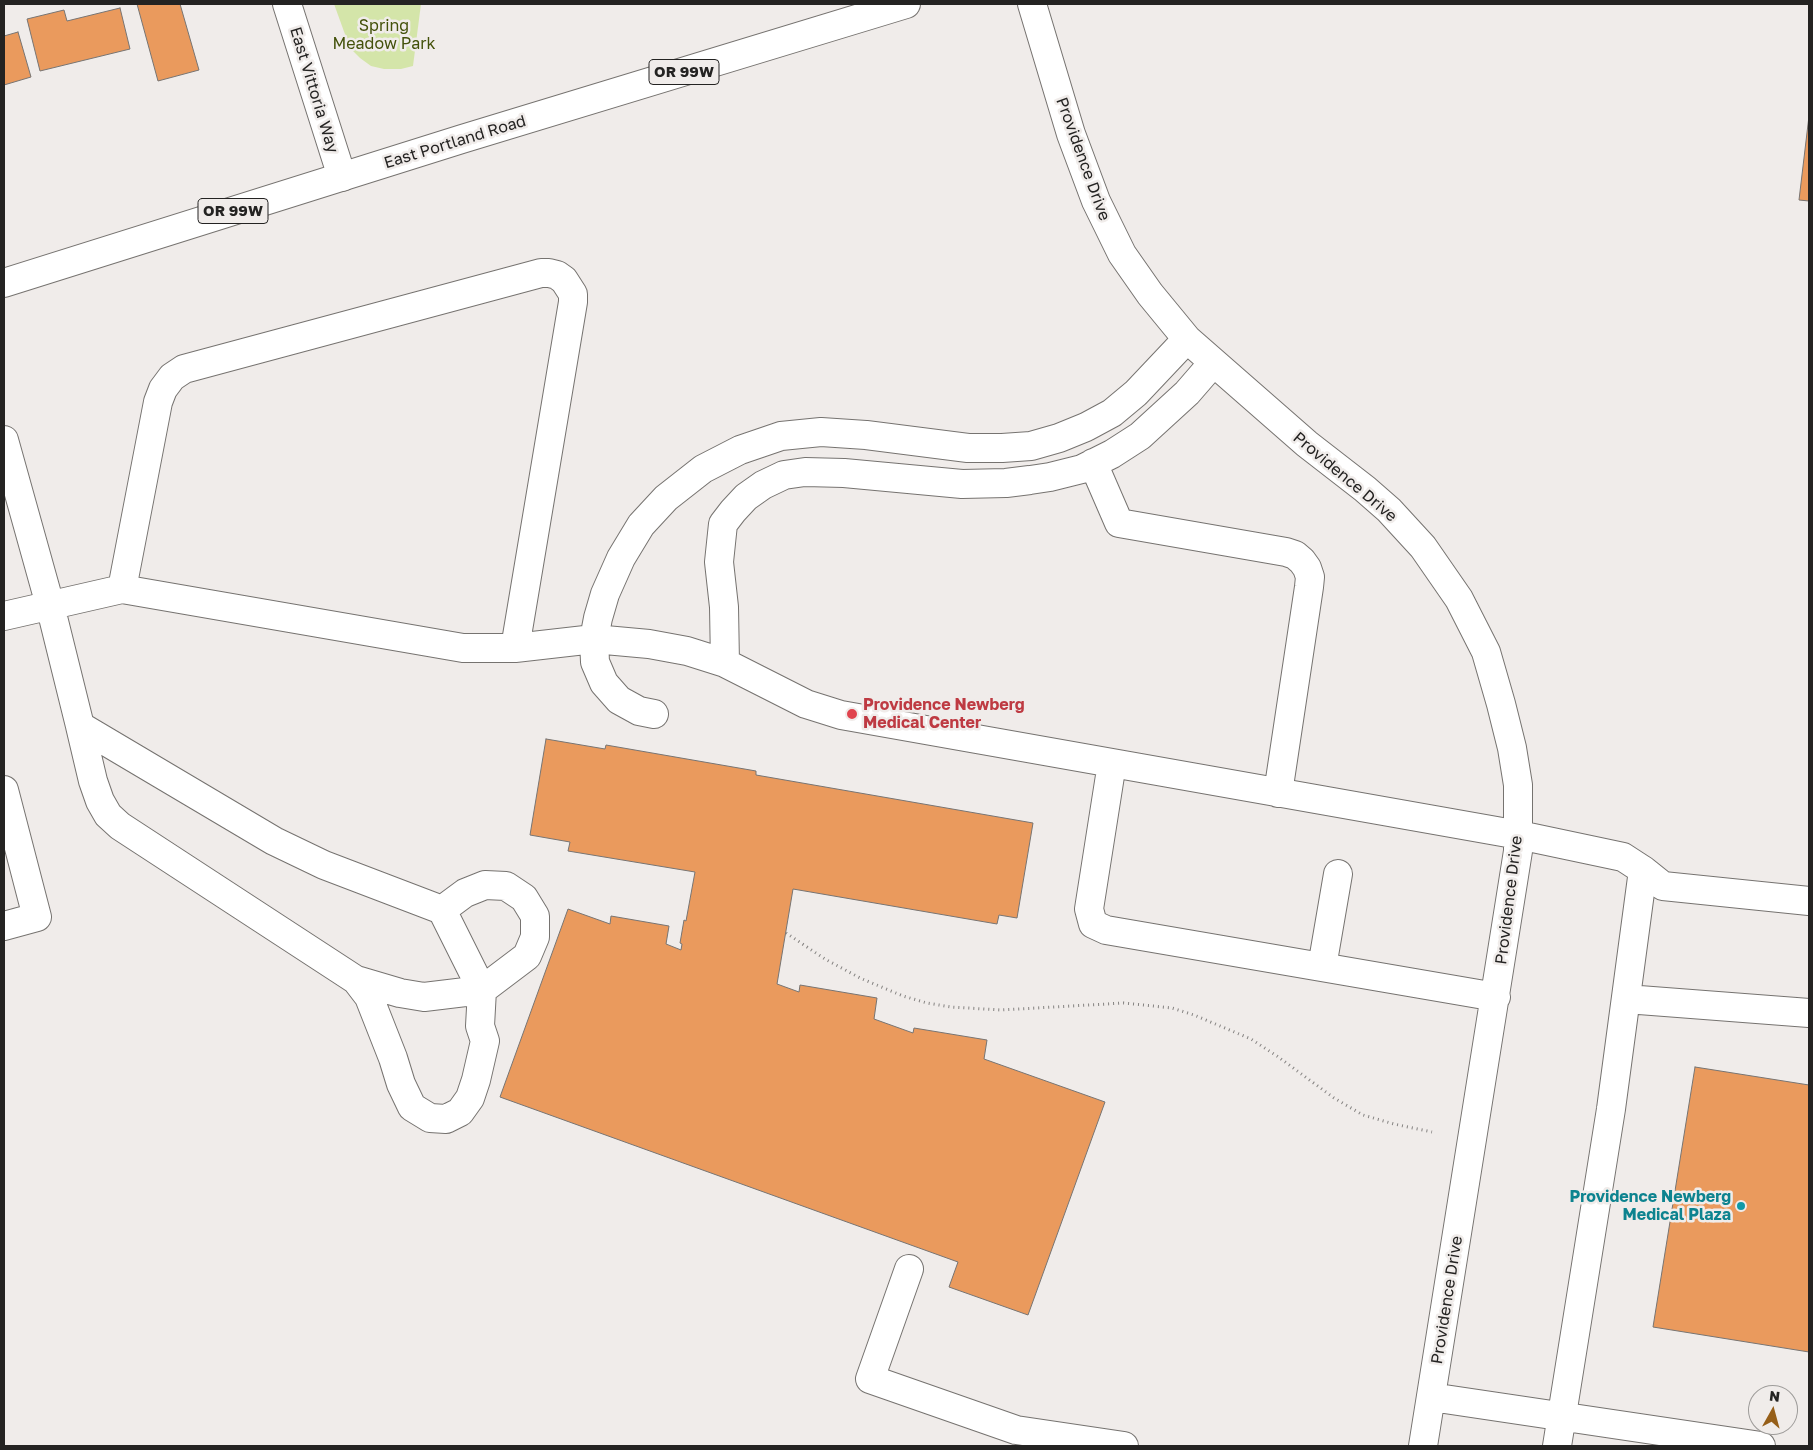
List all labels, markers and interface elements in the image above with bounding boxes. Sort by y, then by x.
park label: Spring Meadow Park [333,16,435,54]
street label: East Vittoria Way [286,25,342,155]
road number: OR 99W [649,60,719,84]
street label: Providence Drive [1052,95,1114,223]
street label: East Portland Road [382,111,528,173]
road number: OR 99W [198,198,268,224]
street label: Providence Drive [1289,428,1401,526]
place label: Providence Newberg Medical Center [863,695,1025,733]
marker: Providence Newberg Medical Center [845,707,859,721]
street label: Providence Drive [1492,834,1526,966]
place label: Providence Newberg Medical Plaza [1569,1187,1731,1225]
marker: Providence Newberg Medical Plaza [1735,1200,1747,1212]
street label: Providence Drive [1427,1234,1467,1366]
north arrow [1748,1385,1798,1435]
text: N [1768,1387,1781,1405]

